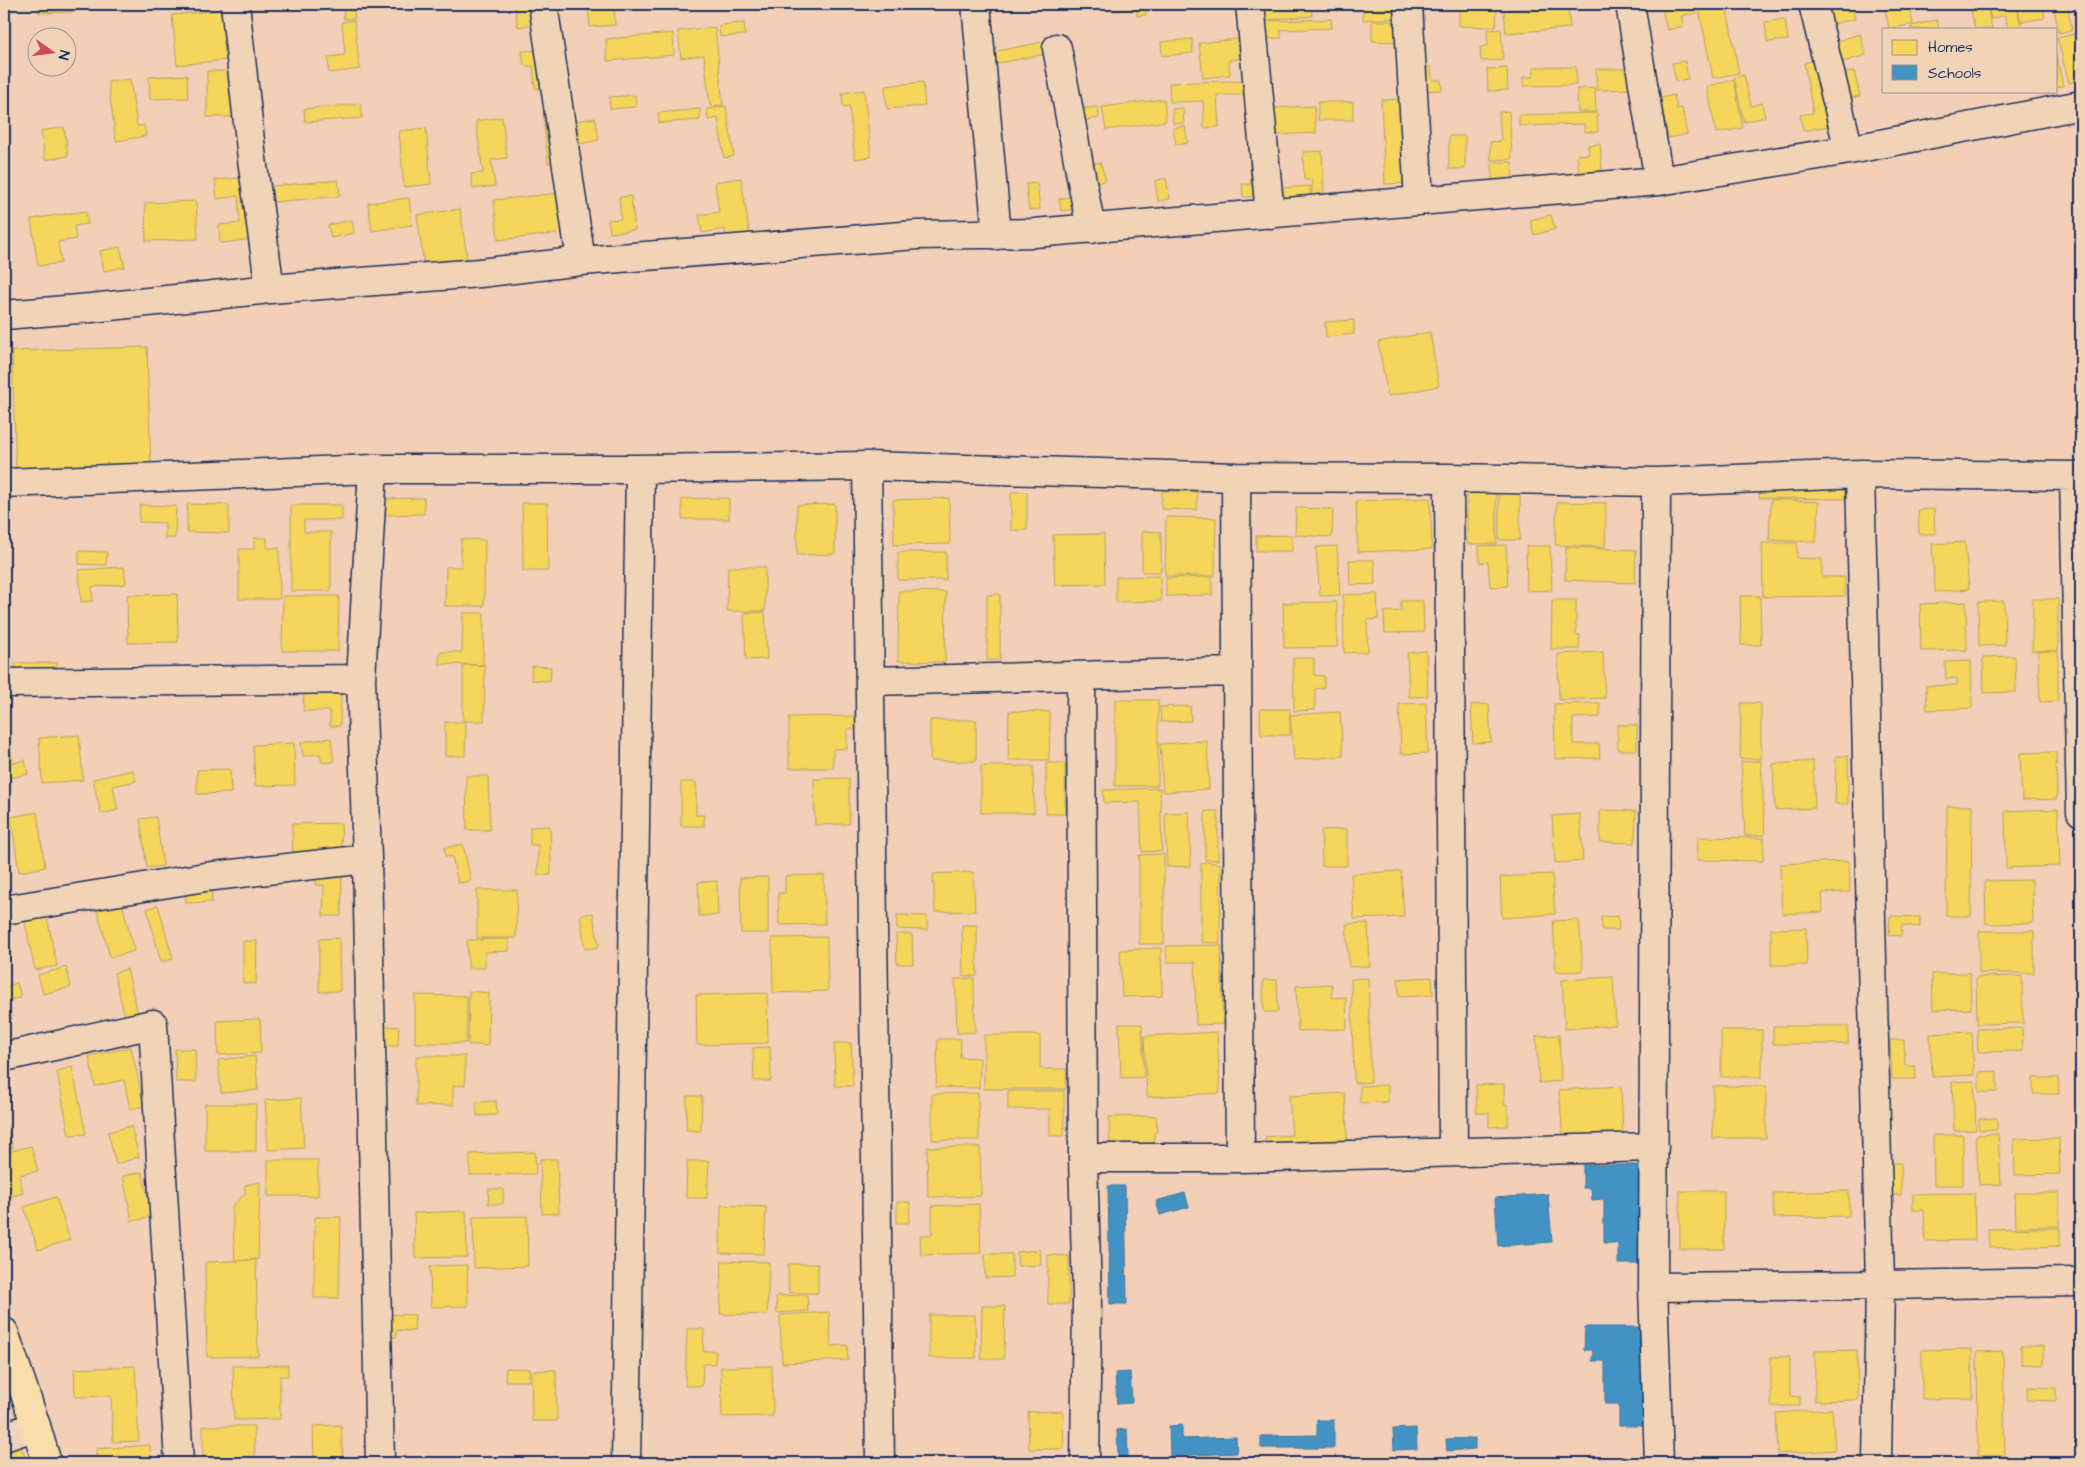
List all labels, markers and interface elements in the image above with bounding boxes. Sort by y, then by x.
north arrow [28,28,78,78]
legend [1882,28,2058,92]
text: Homes [1928,37,1973,58]
text: N [53,48,74,62]
text: Schools [1928,63,1982,84]

